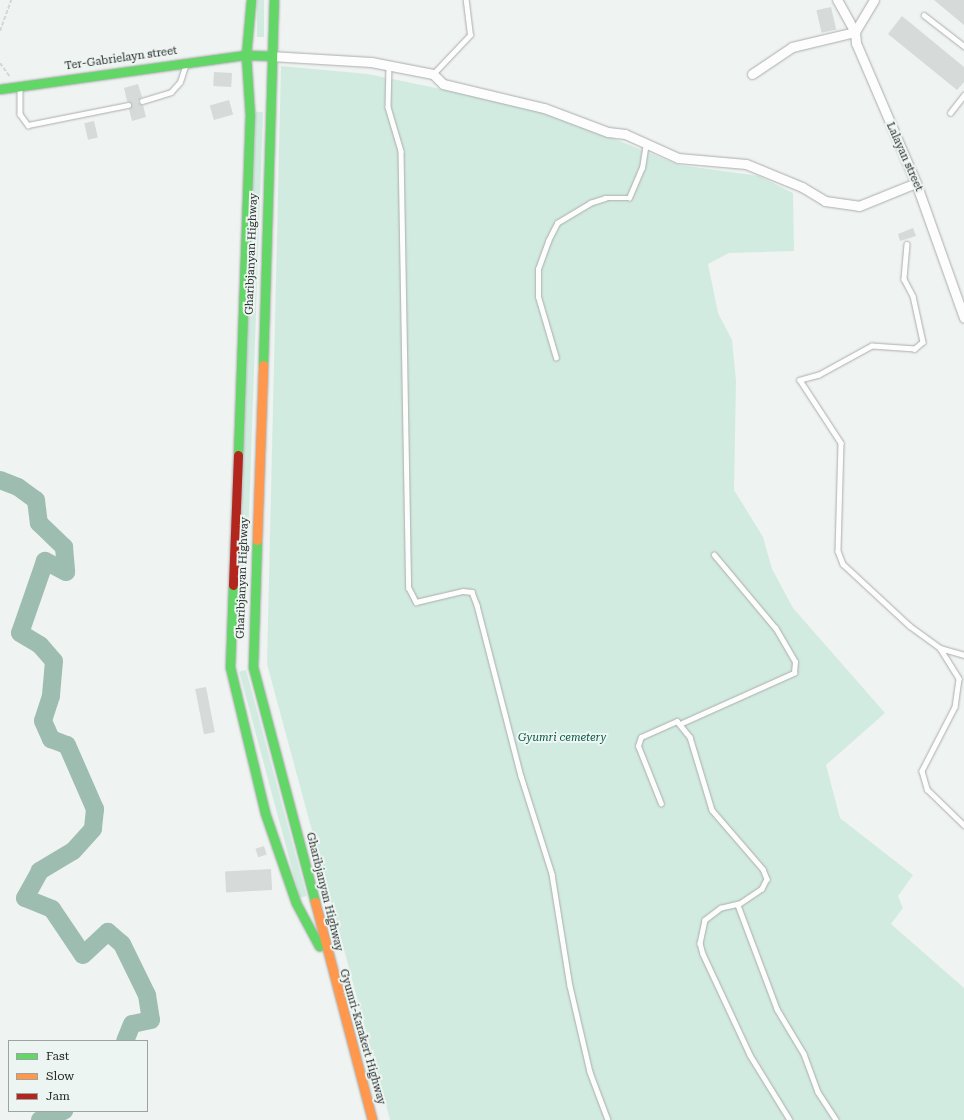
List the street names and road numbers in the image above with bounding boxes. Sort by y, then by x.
street label: Ter-Gabrielayn street [64,45,178,73]
street label: Lalayan street [883,120,925,194]
street label: Gharibjanyan Highway [243,193,261,315]
street label: Gharibjanyan Highway [234,517,252,639]
street label: Gharibjanyan Highway [303,831,345,953]
street label: Gyumri-Karakert Highway [336,968,388,1106]

